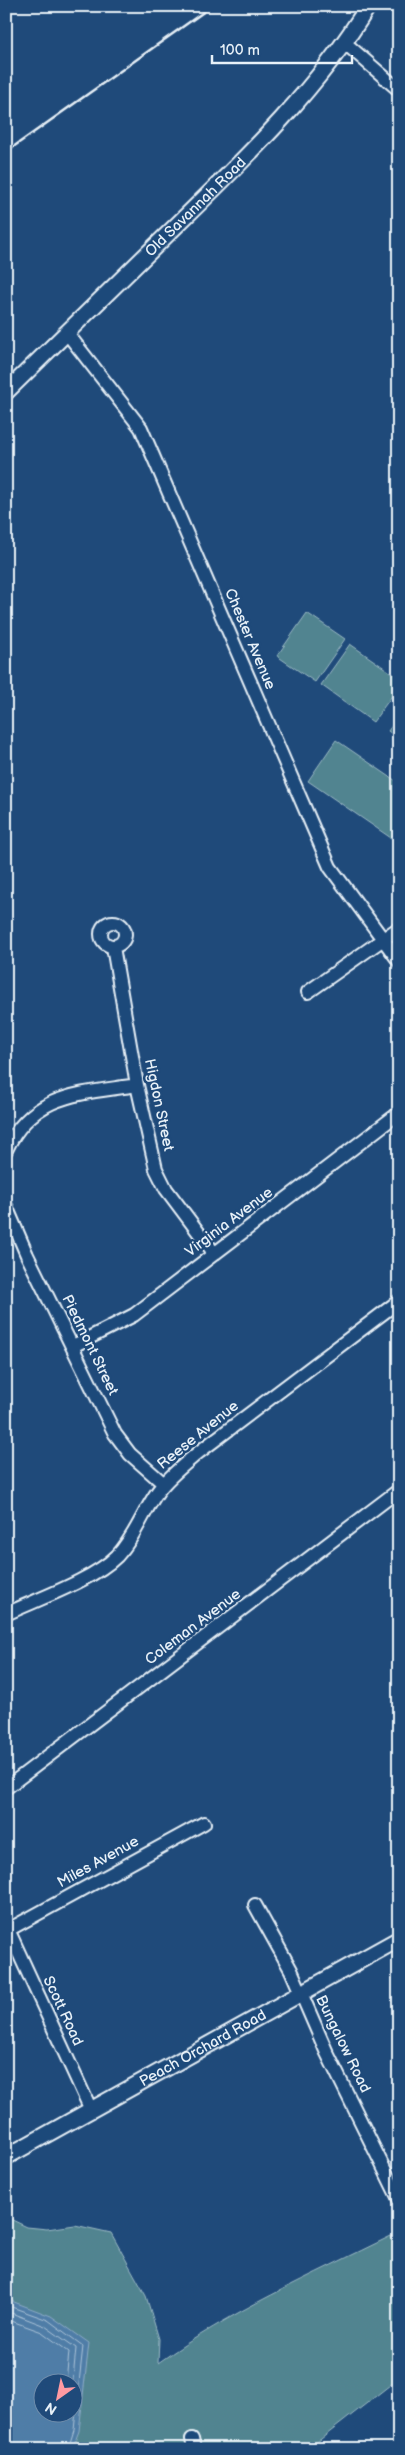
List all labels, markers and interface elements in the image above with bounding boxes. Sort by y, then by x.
scale bar [212,32,352,64]
text: 100 m [220,41,260,60]
street label: Old Savannah Road [141,153,250,260]
street label: Chester Avenue [220,586,280,693]
street label: Higdon Street [140,1057,178,1153]
street label: Virginia Avenue [181,1183,277,1261]
street label: Piedmont Street [57,1292,123,1399]
street label: Reese Avenue [153,1396,243,1474]
street label: Coleman Avenue [141,1585,245,1669]
street label: Miles Avenue [54,1832,142,1892]
street label: Scott Road [39,1973,87,2049]
street label: Bungalow Road [311,1992,375,2096]
street label: Peach Orchard Road [136,2005,269,2091]
north arrow [32,2372,82,2422]
text: N [42,2398,60,2418]

